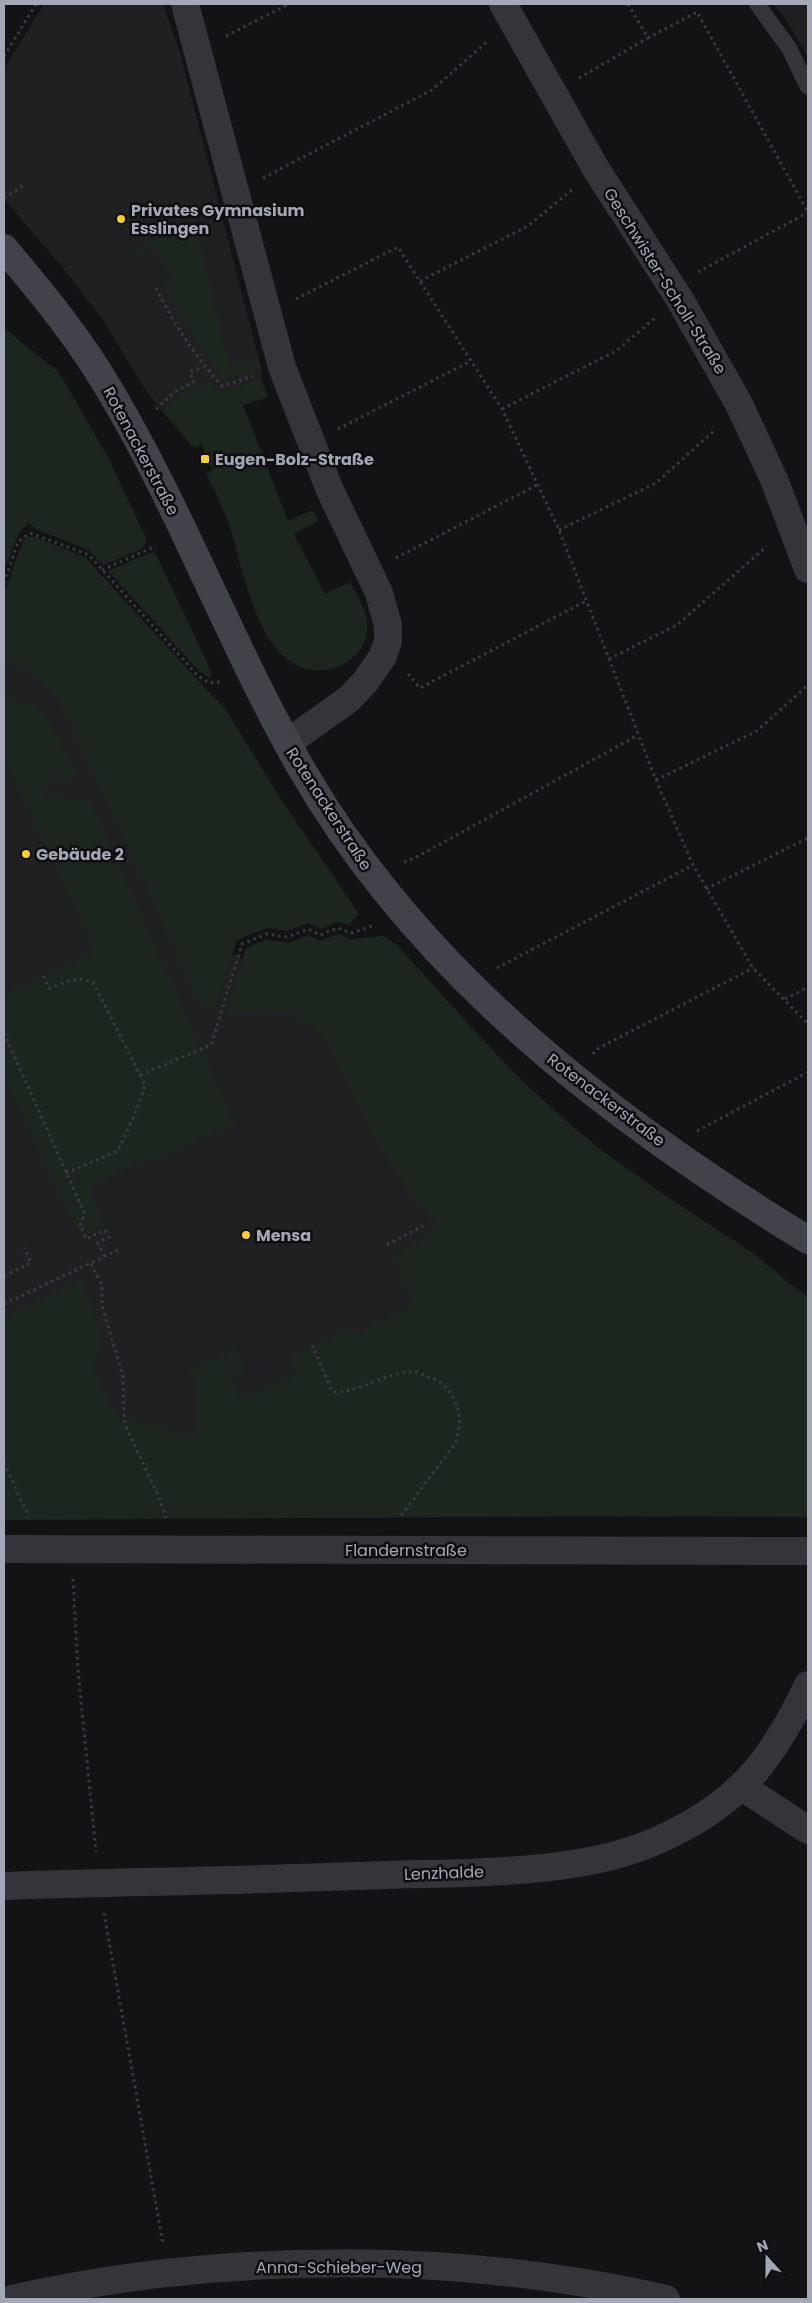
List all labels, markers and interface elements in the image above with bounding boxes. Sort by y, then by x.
street label: Geschwister-Scholl-Straße [598,183,732,379]
place label: Privates Gymnasium Esslingen [131,199,304,240]
marker: Privates Gymnasium Esslingen [115,213,127,225]
street label: Rotenackerstraße [97,383,185,519]
place label: Eugen-Bolz-Straße [215,448,374,471]
marker: Eugen-Bolz-Straße [199,453,211,465]
street label: Rotenackerstraße [281,743,377,875]
place label: Gebäude 2 [36,843,124,866]
marker: Gebäude 2 [20,848,32,860]
street label: Rotenackerstraße [542,1048,670,1152]
place label: Mensa [256,1224,311,1247]
marker: Mensa [240,1229,252,1241]
street label: Flandernstraße [345,1539,467,1562]
street label: Lenzhalde [404,1860,484,1886]
north arrow [742,2233,792,2283]
text: N [754,2235,771,2257]
street label: Anna-Schieber-Weg [256,2256,422,2279]

